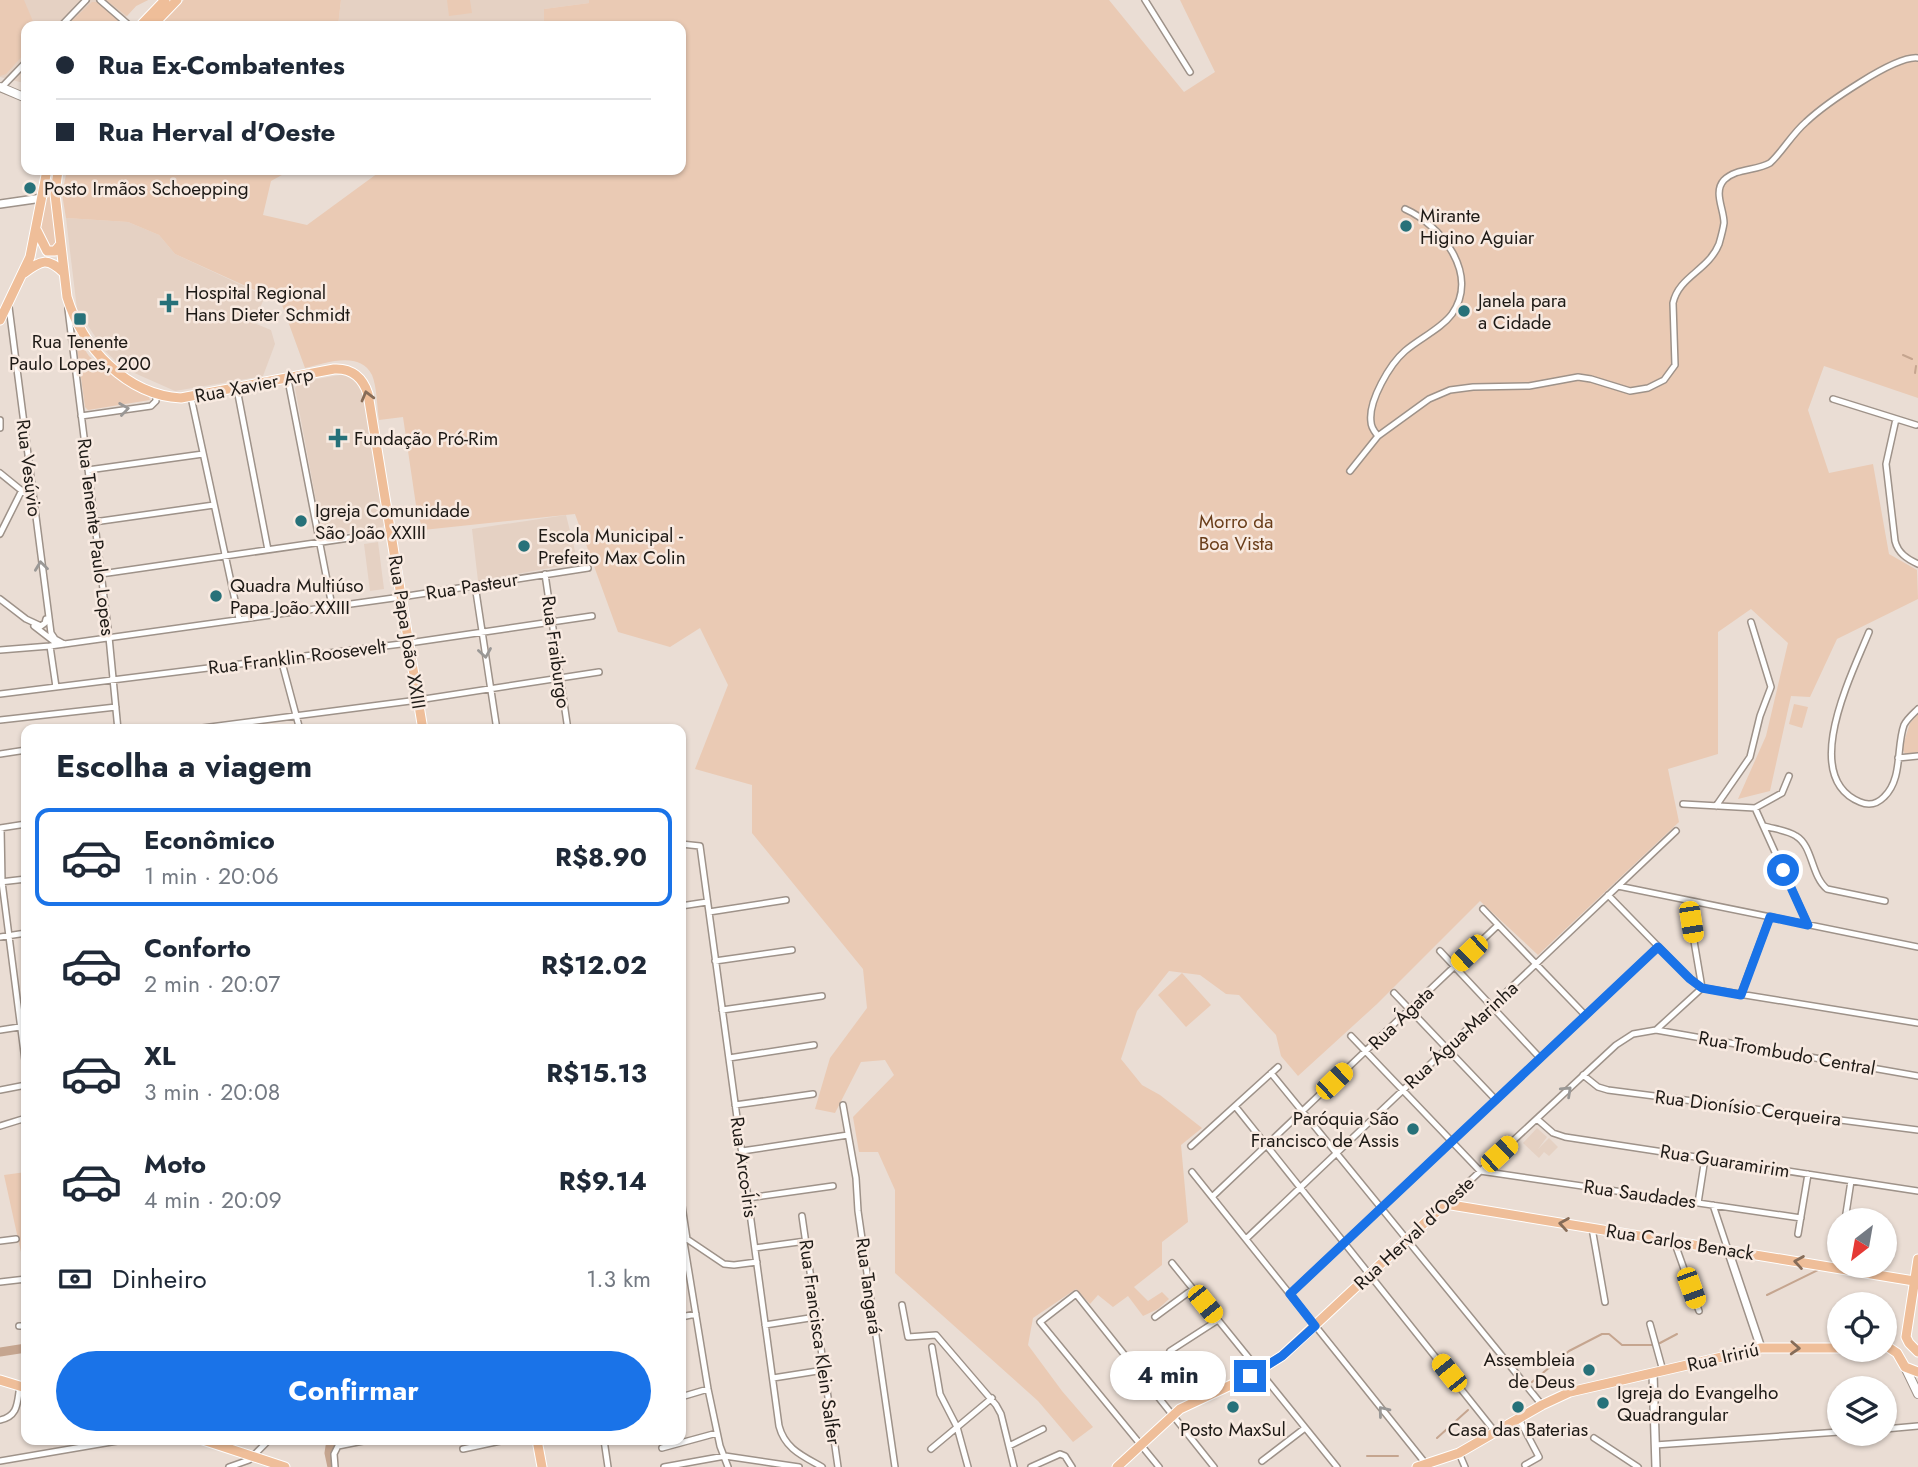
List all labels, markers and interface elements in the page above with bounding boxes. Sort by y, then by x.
text: Rua Ex-Combatentes [98,46,345,84]
text: Rua Herval d'Oeste [98,113,335,151]
place label: Posto Irmãos Schoepping [44,175,248,202]
marker: Posto Irmãos Schoepping [22,180,38,196]
place label: Mirante Higino Aguiar [1420,202,1535,251]
marker: Mirante Higino Aguiar [1398,218,1414,234]
place label: Hospital Regional Hans Dieter Schmidt [185,279,350,328]
place label: Janela para a Cidade [1475,287,1566,336]
marker: Hospital Regional Hans Dieter Schmidt [159,293,179,313]
marker: Janela para a Cidade [1456,303,1472,319]
marker: Rua Tenente Paulo Lopes, 200 [72,311,88,327]
place label: Rua Tenente Paulo Lopes, 200 [9,328,151,377]
street label: Rua Xavier Arp [192,360,316,410]
one-way arrow [361,390,376,402]
one-way arrow [118,402,130,417]
street label: Rua Vesúvio [10,418,48,518]
place label: Fundação Pró-Rim [354,425,498,452]
marker: Fundação Pró-Rim [328,428,348,448]
street label: Rua Tenente Paulo Lopes [71,437,122,638]
place label: Igreja Comunidade São João XXIII [315,497,470,546]
park label: Morro da Boa Vista [1199,508,1273,557]
marker: Igreja Comunidade São João XXIII [293,513,309,529]
place label: Escola Municipal - Prefeito Max Colin [538,522,686,571]
marker: Escola Municipal - Prefeito Max Colin [516,538,532,554]
street label: Rua Papa João XXIII [382,553,432,711]
one-way arrow [34,560,49,571]
street label: Rua Pasteur [424,565,520,607]
place label: Quadra Multiúso Papa João XXIII [230,572,364,621]
marker: Quadra Multiúso Papa João XXIII [208,588,224,604]
street label: Rua Fraiburgo [535,594,577,710]
street label: Rua Franklin Roosevelt [207,633,388,681]
one-way arrow [477,647,492,659]
text: Escolha a viagem [56,743,312,789]
text: Econômico [144,821,275,859]
icon: car [60,826,123,889]
text: R$8.90 [555,838,647,876]
route start [1767,854,1799,886]
text: 1 min · 20:06 [144,859,279,893]
car [1678,900,1705,944]
text: Conforto [144,929,251,967]
car [1447,931,1492,975]
icon: car [60,934,123,997]
text: R$12.02 [541,946,647,984]
text: 2 min · 20:07 [144,967,280,1001]
street label: Rua Água-Marinha [1398,975,1524,1095]
street label: Rua Ágata [1362,980,1440,1056]
street label: Rua Trombudo Central [1696,1024,1878,1082]
text: XL [144,1037,176,1075]
icon: car [60,1042,123,1105]
text: R$15.13 [546,1054,647,1092]
car [1312,1059,1357,1103]
text: 3 min · 20:08 [144,1075,280,1109]
street label: Rua Dionísio Cerqueira [1653,1083,1843,1133]
one-way arrow [1559,1086,1572,1099]
place label: Paróquia São Francisco de Assis [1251,1105,1399,1154]
street label: Rua Arco-Íris [724,1115,764,1219]
marker: Paróquia São Francisco de Assis [1405,1121,1421,1137]
car [1477,1132,1522,1176]
street label: Rua Guaramirim [1658,1137,1792,1185]
text: Moto [144,1145,206,1183]
icon: car [60,1150,123,1213]
text: R$9.14 [559,1162,647,1200]
street label: Rua Herval d'Oeste [1348,1170,1480,1296]
street label: Rua Saudades [1582,1173,1698,1215]
text: 4 min · 20:09 [144,1183,282,1217]
north arrow [1827,1208,1897,1278]
map controls [1827,1208,1897,1446]
one-way arrow [1558,1217,1570,1232]
street label: Rua Carlos Benack [1604,1217,1756,1267]
street label: Rua Tangará [849,1236,889,1336]
street label: Rua Francisca Klein Salfer [792,1238,848,1447]
one-way arrow [1793,1255,1805,1270]
icon: cash [56,1260,94,1298]
text: Dinheiro [112,1260,207,1298]
text: 1.3 km [586,1262,651,1296]
car [1674,1265,1709,1311]
car [1184,1281,1227,1327]
button: locate [1827,1292,1897,1362]
street label: Rua Iririú [1684,1336,1762,1378]
one-way arrow [1790,1340,1801,1355]
place label: Assembleia de Deus [1483,1346,1575,1395]
car [1428,1350,1471,1396]
button: Confirmar [56,1351,651,1431]
callout: 4 min [1110,1352,1226,1400]
text: 4 min [1137,1358,1199,1392]
route end [1234,1360,1266,1392]
marker: Assembleia de Deus [1581,1362,1597,1378]
button: layers [1827,1376,1897,1446]
place label: Igreja do Evangelho Quadrangular [1617,1379,1778,1428]
marker: Igreja do Evangelho Quadrangular [1595,1395,1611,1411]
marker: Posto MaxSul [1225,1399,1241,1415]
marker: Casa das Baterias [1510,1399,1526,1415]
one-way arrow [1379,1406,1392,1418]
place label: Posto MaxSul [1180,1416,1286,1443]
place label: Casa das Baterias [1448,1416,1588,1443]

